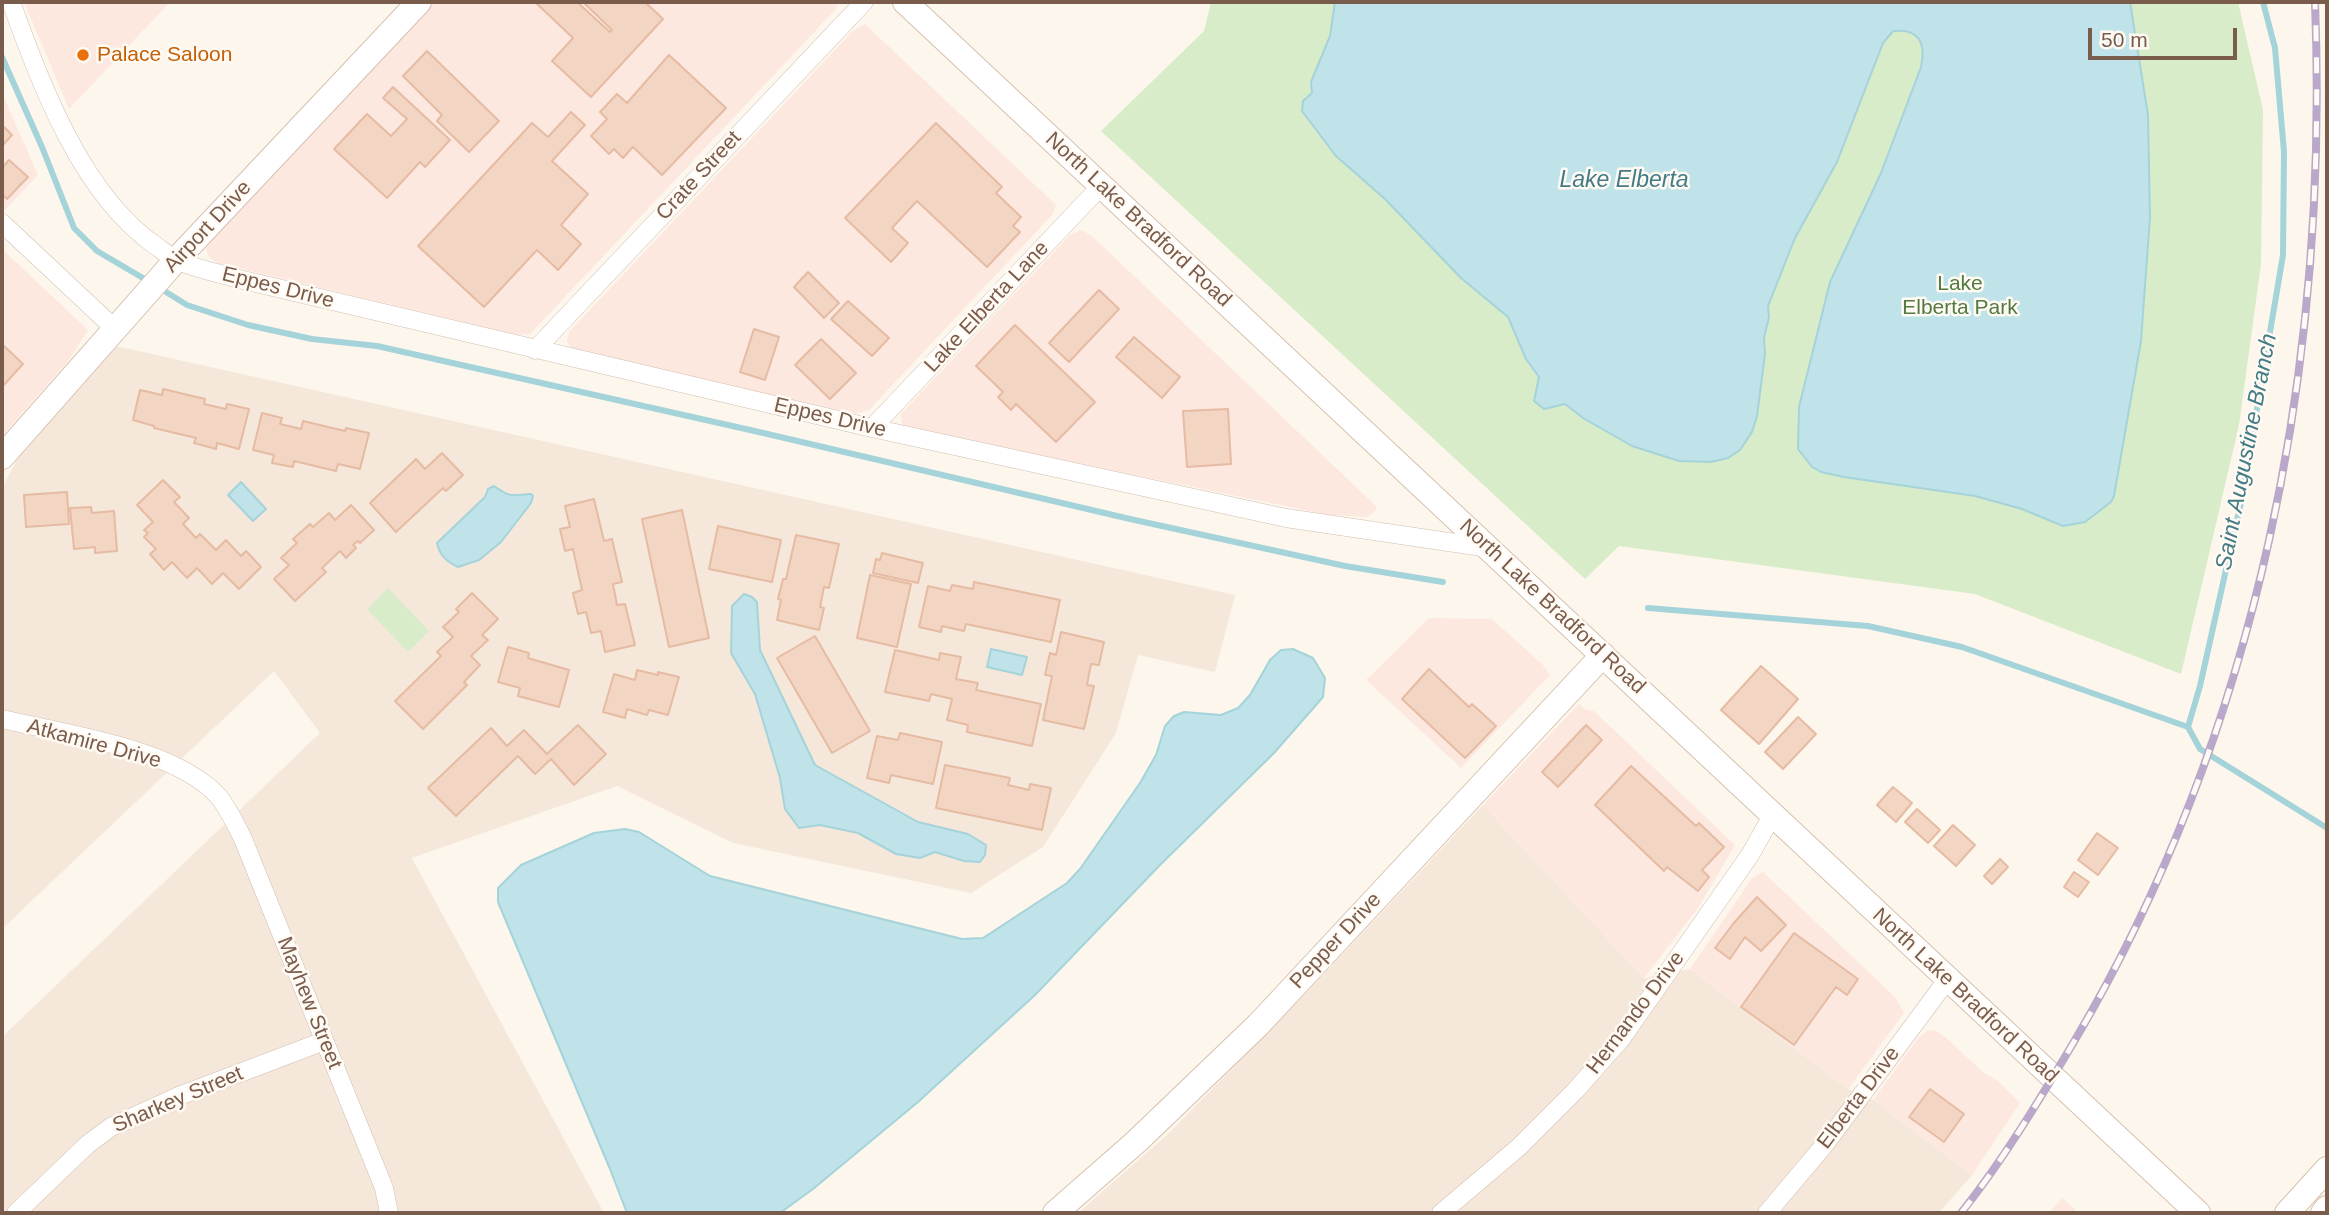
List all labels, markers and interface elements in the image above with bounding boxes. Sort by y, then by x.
scale bar [2091,14,2240,58]
text: 50 m [2101,28,2148,51]
place label: Palace Saloon [97,42,232,68]
marker: Palace Saloon [75,47,91,63]
street label: Crate Street [651,126,747,226]
street label: North Lake Bradford Road [1040,127,1236,313]
water label: Lake Elberta [1559,167,1689,195]
street label: Airport Drive [159,176,257,278]
street label: Lake Elberta Lane [920,236,1054,378]
street label: Eppes Drive [219,262,337,314]
park label: Lake Elberta Park [1902,271,2018,321]
water label: Saint Augustine Branch [2211,331,2283,573]
street label: Eppes Drive [771,393,889,443]
street label: North Lake Bradford Road [1454,514,1650,700]
street label: Atkamire Drive [24,714,164,774]
street label: Pepper Drive [1285,888,1387,994]
street label: North Lake Bradford Road [1867,903,2063,1089]
street label: Mayhew Street [271,933,347,1073]
street label: Hernando Drive [1582,947,1690,1079]
street label: Elberta Drive [1812,1042,1906,1154]
street label: Sharkey Street [109,1061,247,1139]

